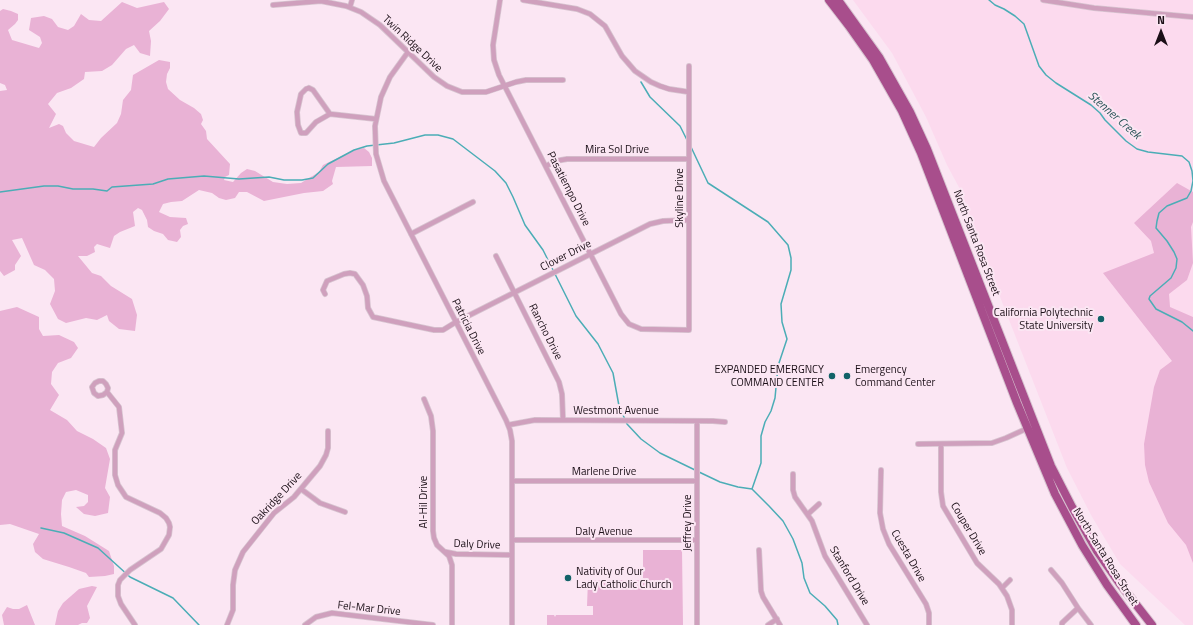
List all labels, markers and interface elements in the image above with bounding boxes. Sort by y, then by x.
north arrow [1141,12,1181,52]
text: N [1157,12,1165,28]
street label: Twin Ridge Drive [379,13,445,75]
water label: Stenner Creek [1085,89,1143,143]
street label: Mira Sol Drive [585,143,649,157]
street label: Pasatiempo Drive [544,150,592,228]
street label: Skyline Drive [673,168,687,228]
street label: North Santa Rosa Street [950,188,1002,298]
street label: Clover Drive [538,238,594,274]
street label: Patricia Drive [448,297,488,357]
street label: Rancho Drive [525,302,565,362]
place label: California Polytechnic State University [994,306,1093,332]
marker: California Polytechnic State University [1096,314,1106,324]
place label: EXPANDED EMERGNCY COMMAND CENTER [715,363,824,389]
place label: Emergency Command Center [855,363,935,389]
marker: EXPANDED EMERGNCY COMMAND CENTER [827,371,837,381]
marker: Emergency Command Center [842,371,852,381]
street label: Westmont Avenue [573,404,659,418]
street label: Marlene Drive [572,465,636,479]
street label: Oakridge Drive [249,470,305,528]
street label: Al-Hil Drive [417,476,431,528]
street label: Jeffrey Drive [681,495,695,551]
street label: Couper Drive [947,500,989,558]
street label: North Santa Rosa Street [1070,506,1140,608]
street label: Daly Avenue [575,525,633,539]
street label: Cuesta Drive [888,527,928,585]
street label: Daly Drive [453,538,501,552]
street label: Stanford Drive [826,544,872,608]
place label: Nativity of Our Lady Catholic Church [576,565,672,591]
marker: Nativity of Our Lady Catholic Church [563,573,573,583]
street label: Fel-Mar Drive [337,599,401,619]

